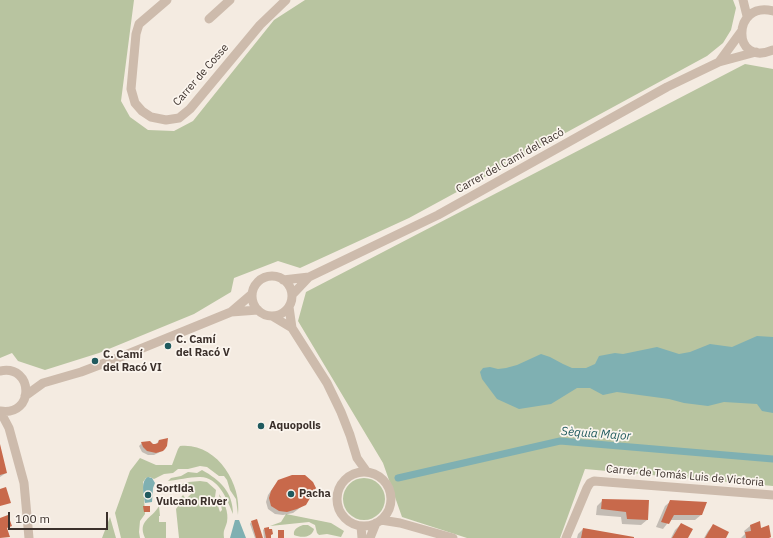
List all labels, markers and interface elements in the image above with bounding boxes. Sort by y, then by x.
street label: Carrer de Cosse [170,41,232,109]
street label: Carrer del Camí del Racó [454,126,566,196]
place label: C. Camí del Racó V [176,333,230,359]
marker: C. Camí del Racó V [163,341,173,351]
place label: C. Camí del Racó VI [103,348,162,374]
marker: C. Camí del Racó VI [90,356,100,366]
place label: Aquopolis [269,419,321,433]
marker: Aquopolis [256,421,266,431]
water label: Sèquia Major [561,424,631,444]
street label: Carrer de Tomás Luis de Victoria [605,463,765,489]
place label: Sortida Vulcano River [156,482,227,508]
place label: Pacha [299,487,331,501]
marker: Pacha [286,489,296,499]
marker: Sortida Vulcano River [143,490,153,500]
scale bar [10,504,110,530]
text: 100 m [15,511,50,526]

